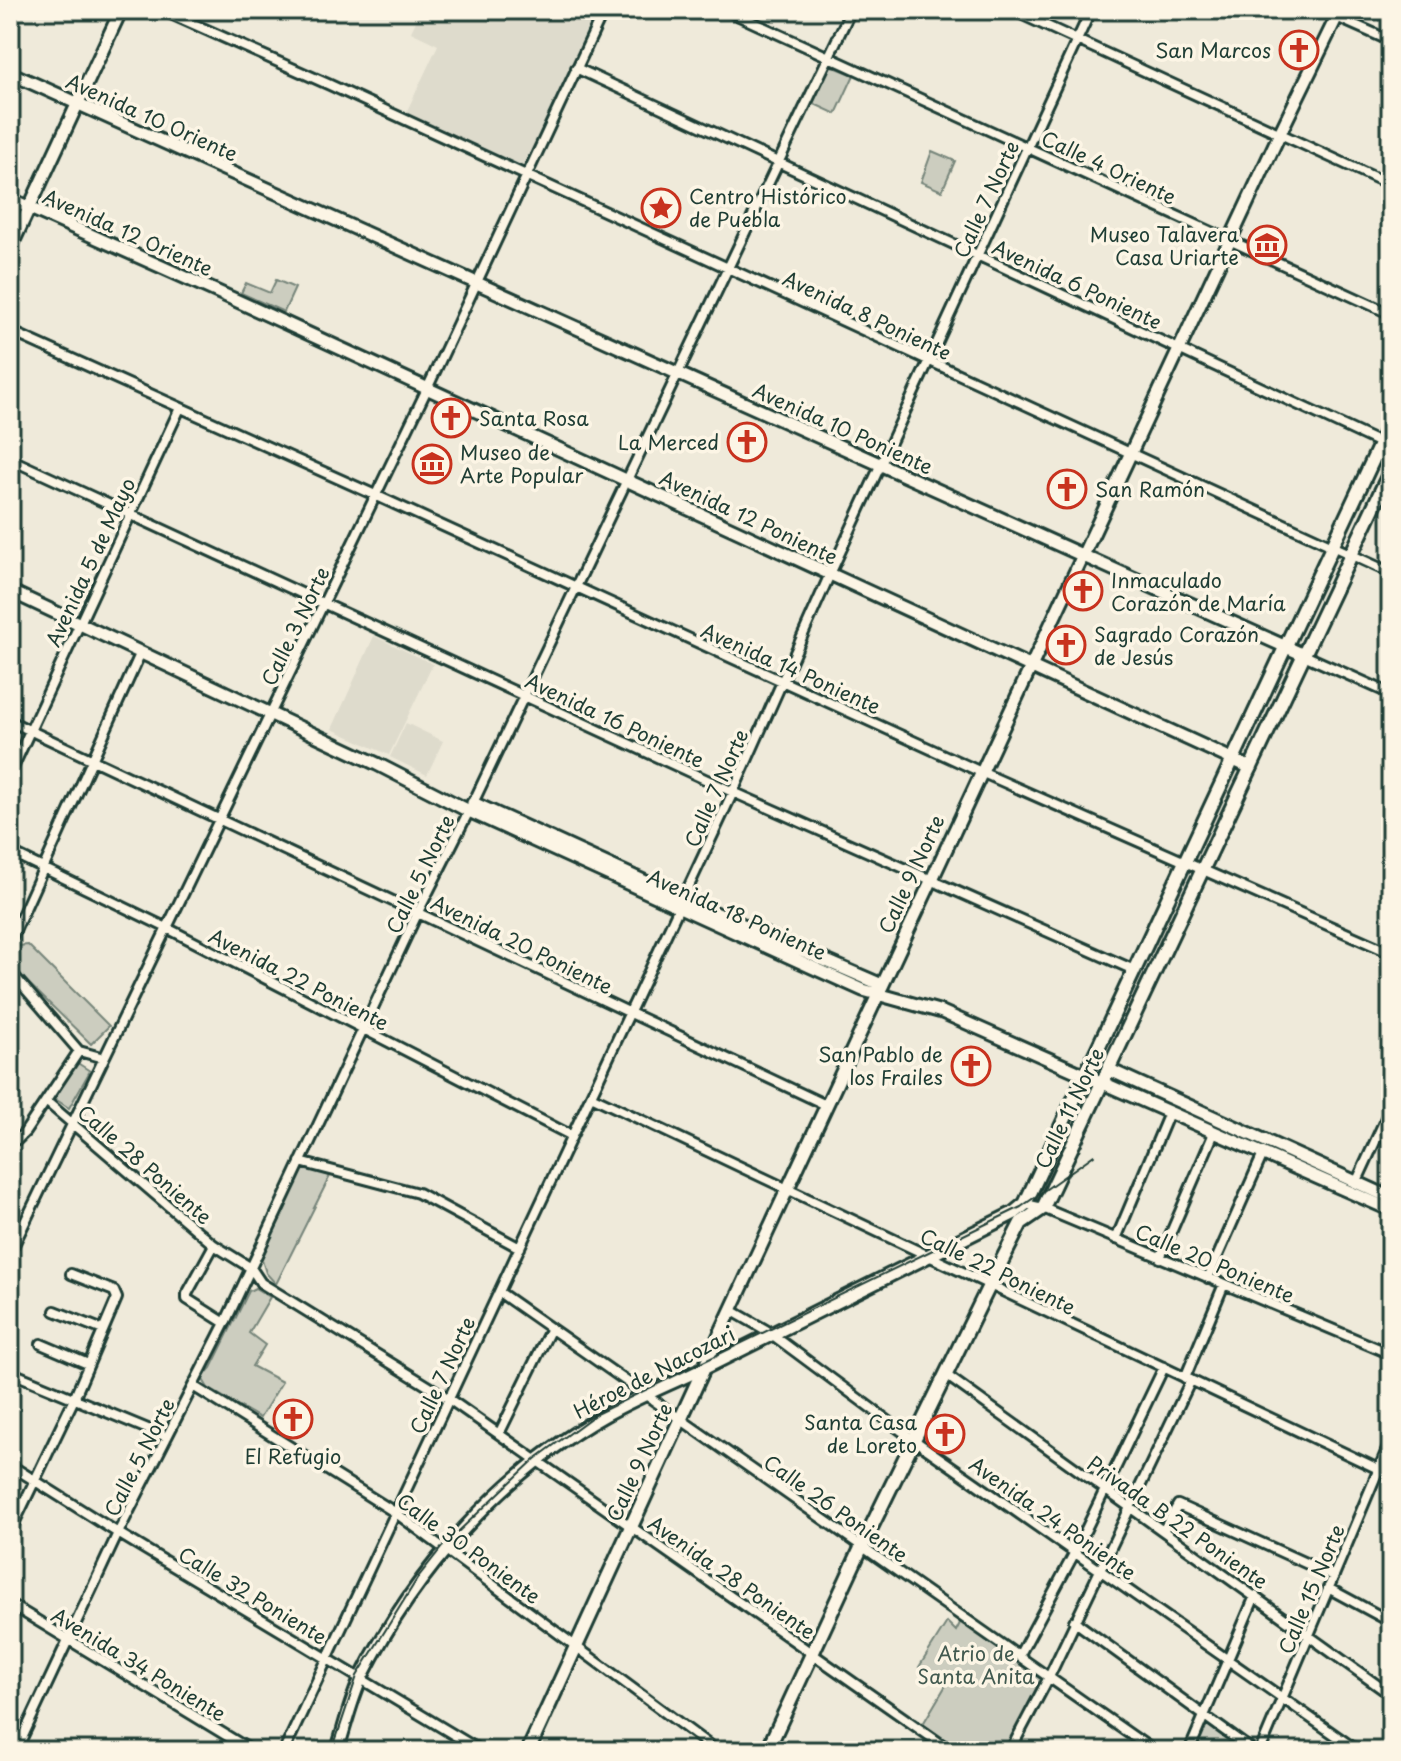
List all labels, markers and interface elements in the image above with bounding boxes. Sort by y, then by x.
church icon: San Marcos [1278,29,1320,71]
place label: San Marcos [1155,35,1271,65]
street label: Avenida 10 Oriente [61,66,243,168]
street label: Calle 4 Oriente [1037,123,1181,211]
street label: Calle 7 Norte [946,135,1026,263]
street label: Avenida 12 Oriente [38,181,218,283]
place label: Centro Histórico de Puebla [689,181,847,234]
place icon: Centro Histórico de Puebla [640,187,682,229]
place label: Museo Talavera Casa Uriarte [1090,219,1240,272]
museum icon: Museo Talavera Casa Uriarte [1246,224,1288,266]
street label: Avenida 6 Poniente [988,232,1166,336]
street label: Avenida 8 Poniente [778,263,956,367]
street label: Avenida 10 Poniente [748,375,938,481]
church icon: Santa Rosa [430,397,472,439]
place label: Santa Rosa [479,403,589,433]
church icon: La Merced [726,421,768,463]
place label: La Merced [618,427,719,457]
place label: Museo de Arte Popular [460,437,583,490]
museum icon: Museo de Arte Popular [411,443,453,485]
street label: Avenida 12 Poniente [655,462,843,572]
church icon: San Ramón [1046,468,1088,510]
street label: Avenida 5 de Mayo [38,473,142,651]
place label: San Ramón [1095,474,1205,504]
street label: Calle 3 Norte [253,561,337,691]
place label: Inmaculado Corazón de María [1111,565,1286,618]
church icon: Inmaculado Corazón de María [1062,570,1104,612]
street label: Avenida 14 Poniente [696,615,886,721]
place label: Sagrado Corazón de Jesús [1094,619,1259,672]
church icon: Sagrado Corazón de Jesús [1045,624,1087,666]
street label: Avenida 16 Poniente [521,665,710,775]
street label: Calle 7 Norte [677,724,755,852]
street label: Calle 5 Norte [378,809,462,939]
street label: Calle 9 Norte [870,810,952,938]
street label: Avenida 18 Poniente [643,861,831,967]
street label: Avenida 20 Poniente [426,887,618,1001]
street label: Avenida 22 Poniente [204,921,394,1037]
place label: San Pablo de los Frailes [818,1039,943,1092]
street label: Calle 11 Norte [1027,1042,1111,1174]
church icon: San Pablo de los Frailes [950,1045,992,1087]
street label: Calle 28 Poniente [71,1097,219,1231]
street label: Calle 20 Poniente [1131,1216,1299,1310]
street label: Calle 22 Poniente [915,1220,1081,1322]
street label: Calle 7 Norte [402,1311,482,1439]
street label: Héroe de Nacozari [568,1318,740,1426]
street label: Calle 5 Norte [96,1393,182,1521]
church icon: El Refugio [272,1398,314,1440]
street label: Calle 9 Norte [598,1398,680,1526]
place label: Santa Casa de Loreto [804,1407,917,1460]
church icon: Santa Casa de Loreto [924,1413,966,1455]
place label: El Refugio [245,1441,341,1471]
street label: Calle 26 Poniente [758,1447,914,1569]
street label: Privada B 22 Poniente [1082,1448,1275,1596]
street label: Avenida 24 Poniente [963,1449,1143,1587]
street label: Calle 30 Poniente [391,1485,547,1611]
street label: Avenida 28 Poniente [642,1508,822,1646]
street label: Calle 15 Norte [1270,1520,1352,1658]
street label: Calle 32 Poniente [173,1539,333,1651]
street label: Avenida 34 Poniente [46,1600,232,1728]
park label: Atrio de Santa Anita [917,1638,1035,1691]

